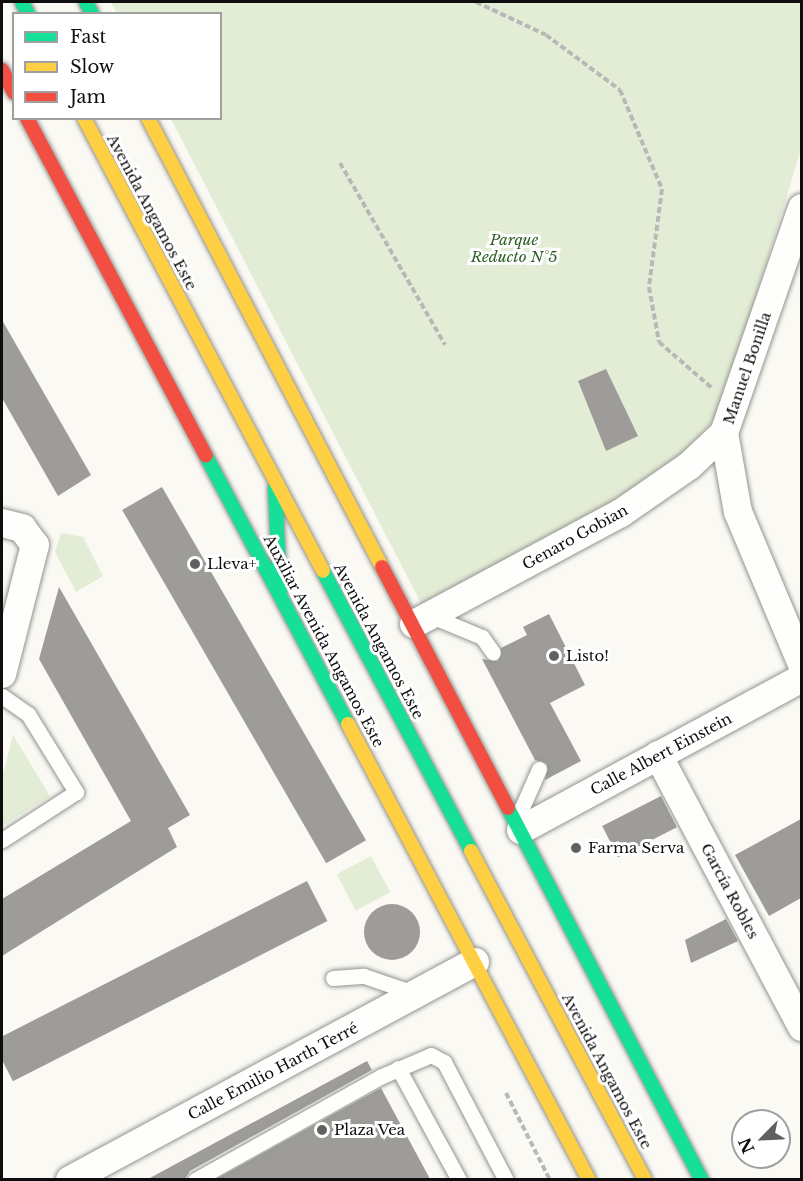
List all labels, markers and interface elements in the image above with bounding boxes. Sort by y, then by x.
legend [12,12,222,120]
text: Fast [70,26,106,48]
text: Slow [70,56,114,78]
text: Jam [70,86,106,108]
street label: Avenida Angamos Este [103,131,201,293]
park label: Parque Reducto N°5 [471,230,557,265]
street label: Manuel Bonilla [719,309,775,427]
street label: Genaro Gobian [519,501,631,573]
street label: Auxiliar Avenida Angamos Este [260,531,388,751]
place label: Lleva+ [207,555,257,573]
marker: Lleva+ [188,557,202,571]
street label: Avenida Angamos Este [330,560,428,722]
place label: Listo! [566,647,609,665]
marker: Listo! [547,649,561,663]
street label: Calle Albert Einstein [587,709,735,799]
place label: Farma Serva [588,839,684,857]
street label: García Robles [697,840,763,942]
marker: Farma Serva [569,841,583,855]
street label: Avenida Angamos Este [558,990,656,1152]
street label: Calle Emilio Harth Terré [185,1018,361,1124]
north arrow [731,1109,791,1169]
place label: Plaza Vea [334,1121,406,1139]
marker: Plaza Vea [315,1123,329,1137]
text: N [734,1135,759,1156]

